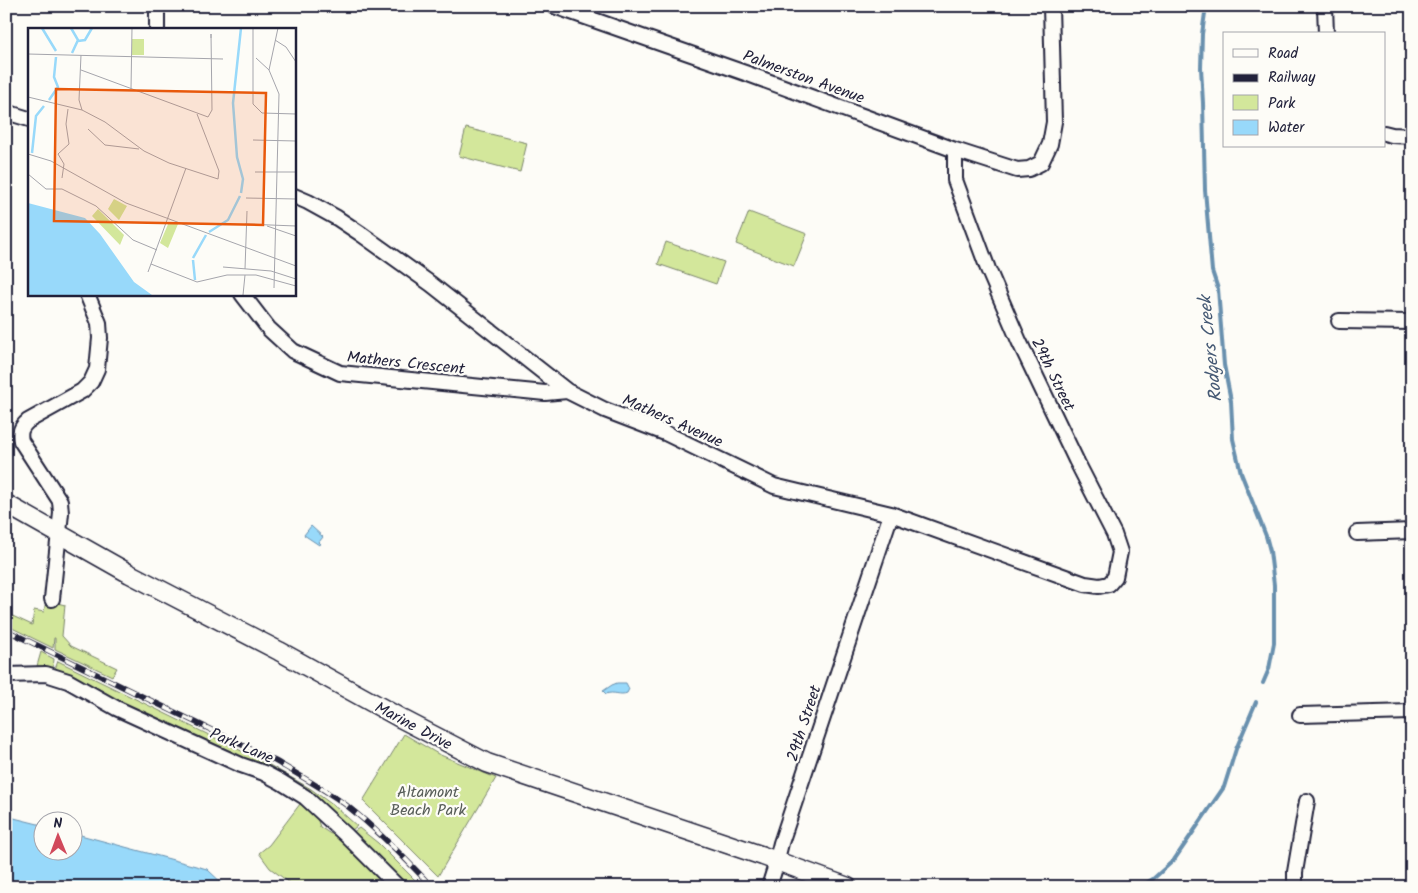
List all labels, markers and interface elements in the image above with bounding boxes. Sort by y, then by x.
inset map [28,28,295,295]
legend [1223,32,1386,148]
text: Road [1268,42,1299,66]
street label: Palmerston Avenue [739,44,868,111]
text: Railway [1268,66,1316,90]
text: Park [1268,92,1296,116]
text: Water [1268,116,1305,140]
water label: Rodgers Creek [1191,292,1231,403]
street label: 29th Street [1024,334,1082,416]
street label: Mathers Crescent [346,345,467,382]
street label: Mathers Avenue [618,388,727,455]
street label: 29th Street [780,681,829,765]
street label: Marine Drive [370,695,457,757]
street label: Park Lane [206,722,277,771]
park label: Altamont Beach Park [390,780,466,823]
north arrow [32,810,82,860]
text: N [53,813,63,835]

